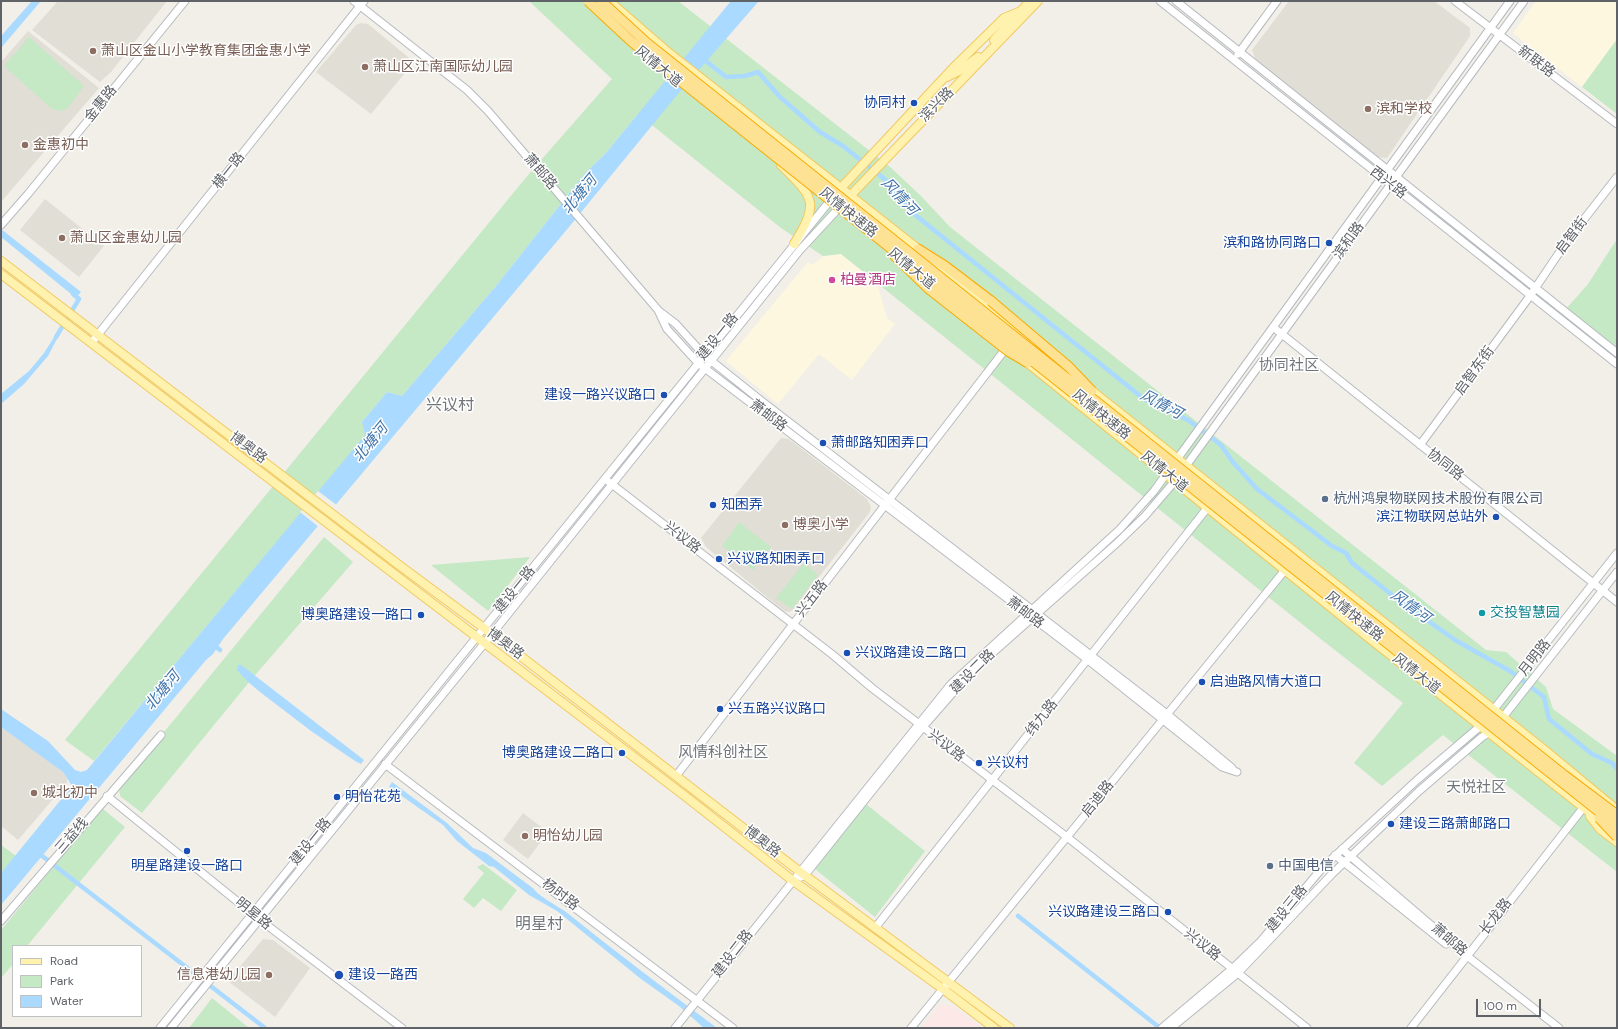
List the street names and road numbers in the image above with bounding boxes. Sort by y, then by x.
street label: 风情大道 [631,43,685,91]
street label: 新联路 [1514,43,1558,81]
street label: 金惠路 [81,82,121,126]
street label: 滨兴路 [916,84,958,126]
street label: 横一路 [209,149,249,193]
street label: 萧邮路 [520,151,560,193]
street label: 西兴路 [1366,163,1410,203]
street label: 风情快速路 [816,184,880,242]
street label: 启智街 [1553,214,1591,258]
street label: 滨和路 [1330,219,1368,263]
street label: 风情大道 [884,245,938,293]
street label: 建设一路 [694,310,742,364]
street label: 启智东街 [1452,343,1498,399]
street label: 风情快速路 [1069,386,1133,444]
street label: 萧邮路 [746,397,790,435]
street label: 博奥路 [226,429,270,467]
street label: 协同路 [1423,445,1467,485]
street label: 风情大道 [1137,448,1191,496]
street label: 兴议路 [660,518,704,558]
street label: 建设一路 [491,563,539,617]
street label: 兴五路 [793,577,831,621]
street label: 风情快速路 [1322,588,1386,646]
street label: 萧邮路 [1003,594,1047,632]
street label: 博奥路 [483,625,527,663]
street label: 月明路 [1515,636,1555,680]
street label: 建设二路 [947,646,999,698]
street label: 风情大道 [1389,650,1443,698]
street label: 纬九路 [1022,696,1062,740]
street label: 兴议路 [924,726,968,766]
street label: 启迪路 [1078,777,1118,821]
street label: 三益线 [52,815,92,857]
street label: 建设一路 [287,815,335,869]
street label: 博奥路 [740,822,784,862]
street label: 杨时路 [538,876,582,914]
street label: 建设三路 [1263,882,1311,936]
street label: 明星路 [231,894,275,934]
street label: 长龙路 [1476,895,1516,939]
street label: 萧邮路 [1428,920,1470,960]
street label: 兴议路 [1180,925,1224,965]
street label: 建设二路 [709,927,757,981]

